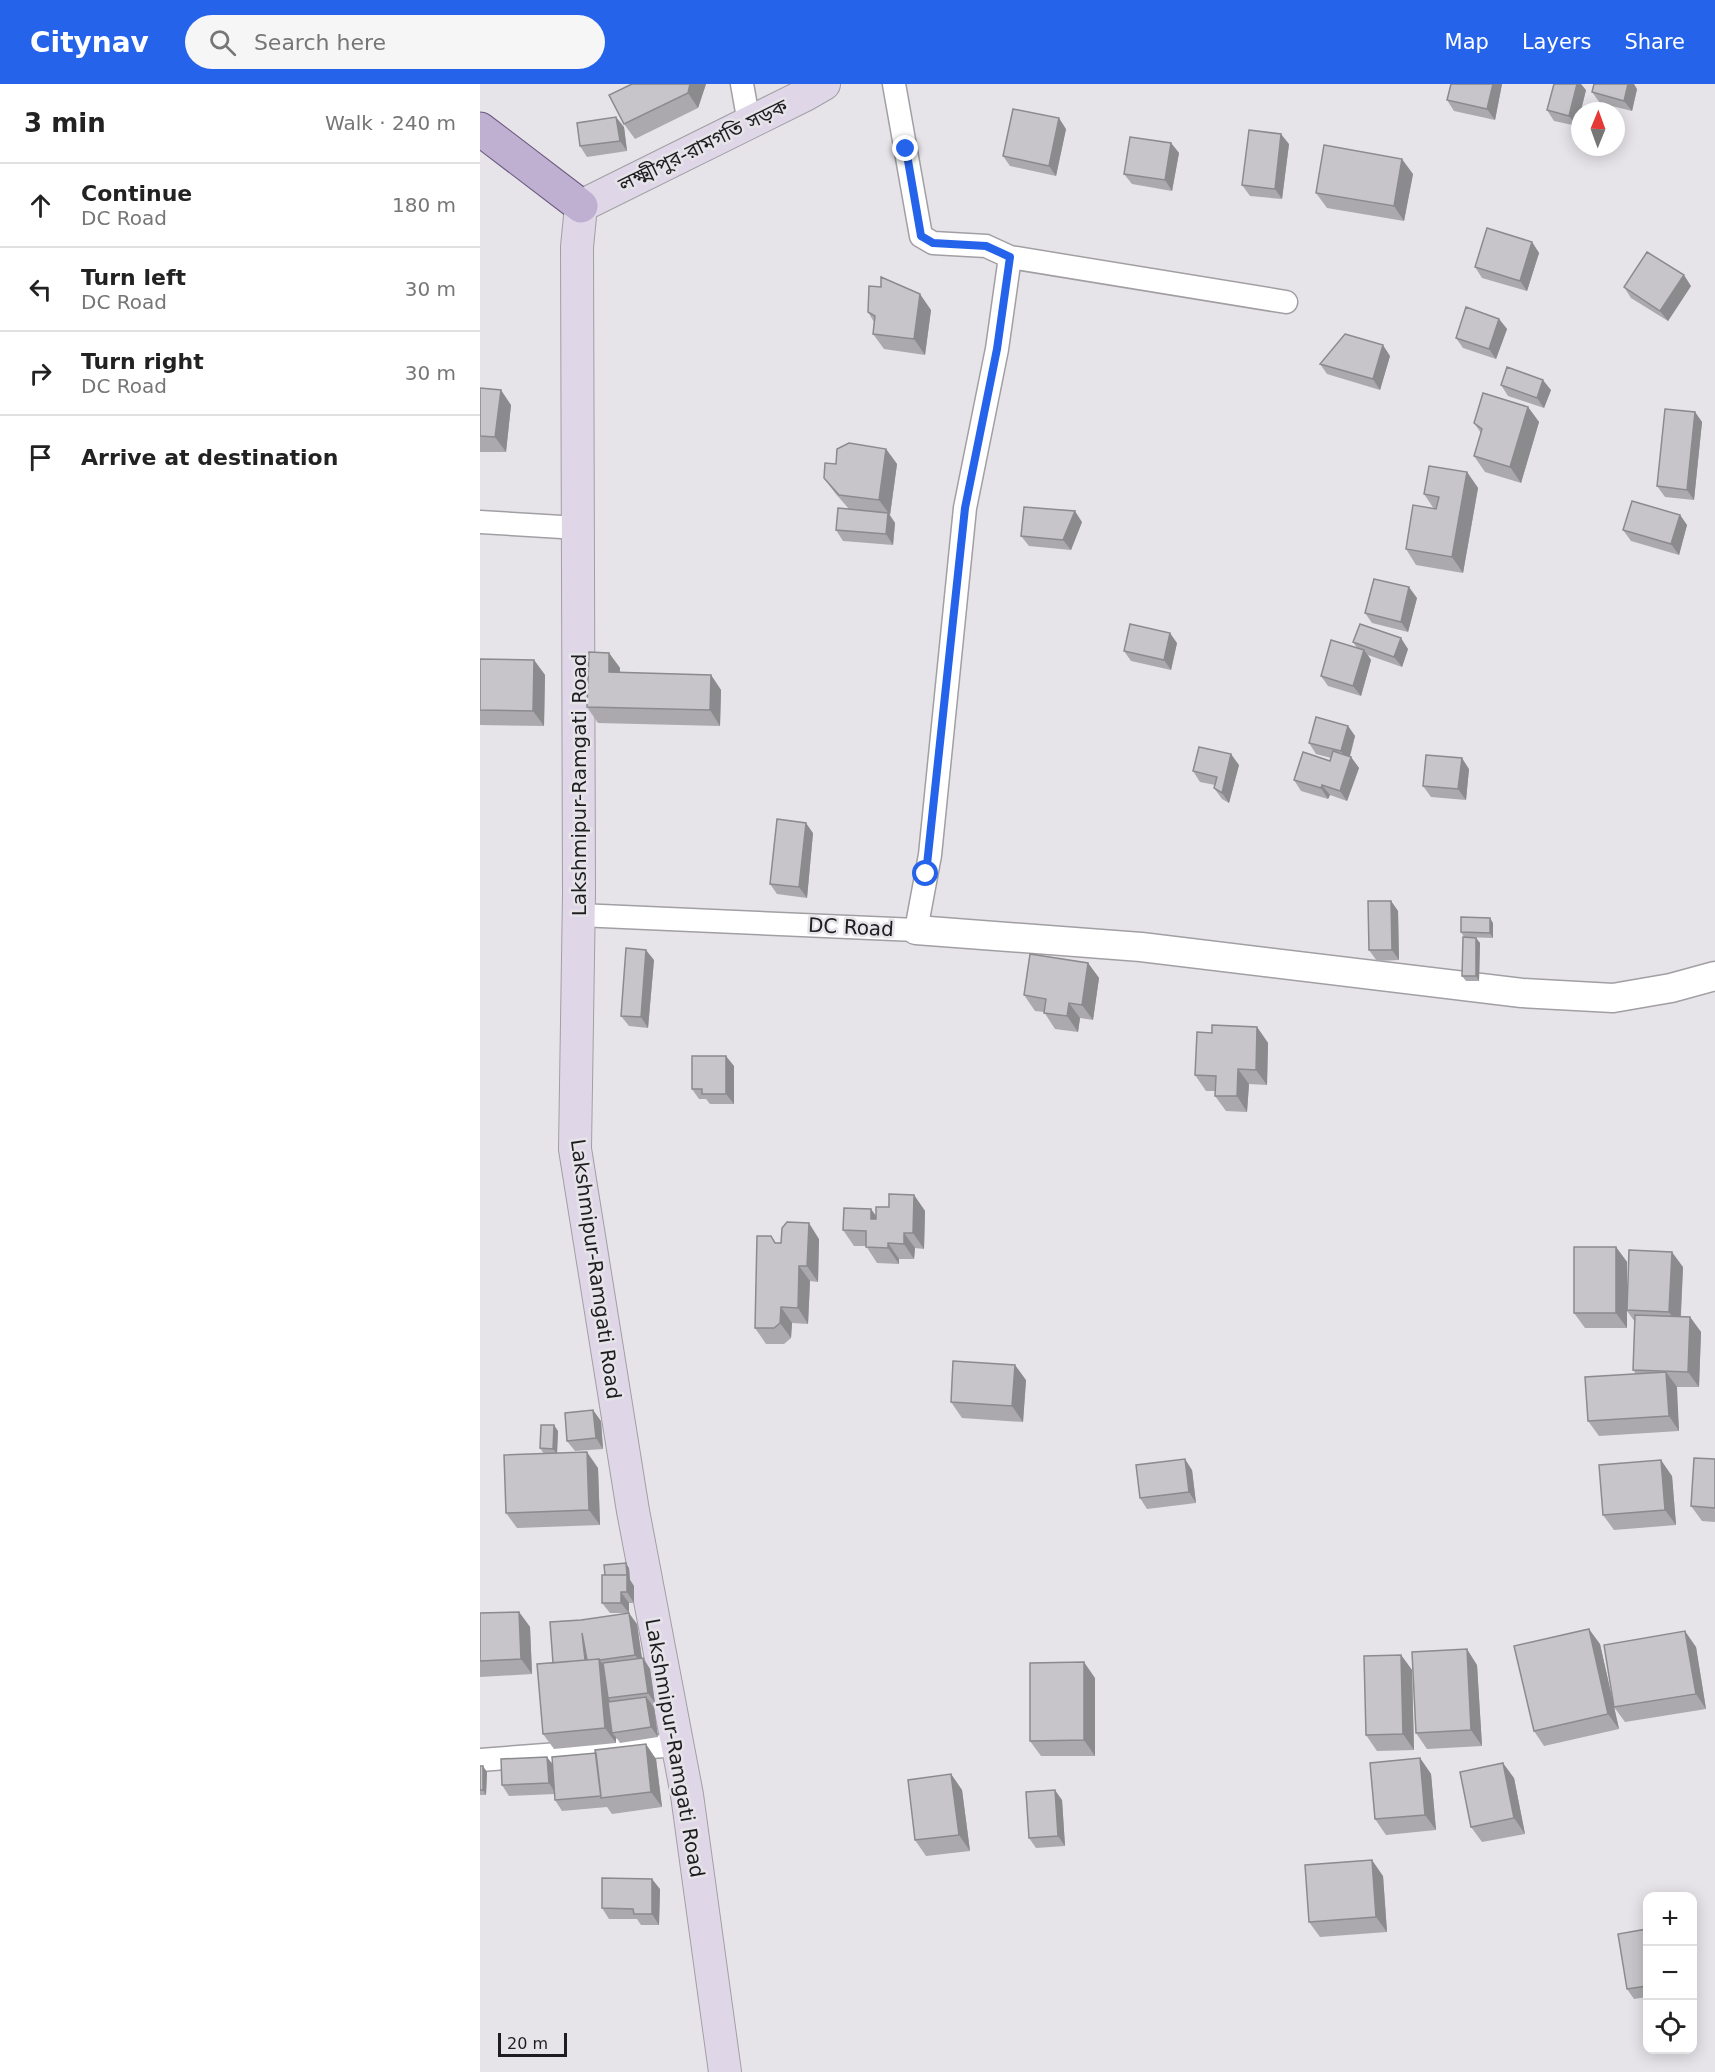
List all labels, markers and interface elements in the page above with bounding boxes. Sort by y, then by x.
search box [185,15,605,69]
text: Citynav [30,26,149,59]
icon: search [206,26,239,59]
text: Search here [254,30,386,55]
text: Map [1445,30,1489,54]
text: Layers [1522,30,1591,54]
text: Share [1624,30,1685,54]
street label: লক্ষ্মীপুর-রামগতি সড়ক [614,93,792,197]
north arrow [1571,102,1625,156]
text: 3 min [24,108,106,138]
text: Walk · 240 m [325,111,456,135]
route end [892,135,918,161]
text: Continue [81,181,192,206]
icon: ahead [24,189,57,222]
text: 180 m [392,193,456,217]
text: DC Road [81,206,167,230]
text: Turn left [81,265,186,290]
icon: left [24,273,57,306]
text: 30 m [405,277,456,301]
text: DC Road [81,290,167,314]
text: Turn right [81,349,204,374]
icon: right [24,357,57,390]
text: 30 m [405,361,456,385]
text: DC Road [81,374,167,398]
icon: arrive [24,441,57,474]
text: Arrive at destination [81,445,338,470]
street label: Lakshmipur-Ramgati Road [567,654,591,916]
route start [912,860,938,886]
street label: DC Road [807,913,895,941]
street label: Lakshmipur-Ramgati Road [566,1137,626,1401]
street label: Lakshmipur-Ramgati Road [640,1617,710,1879]
map controls [1643,1892,1697,2054]
button: + [1643,1892,1697,1946]
button: − [1643,1946,1697,2000]
button: locate [1643,2000,1697,2054]
scale bar [498,2030,567,2058]
text: 20 m [507,2034,548,2053]

